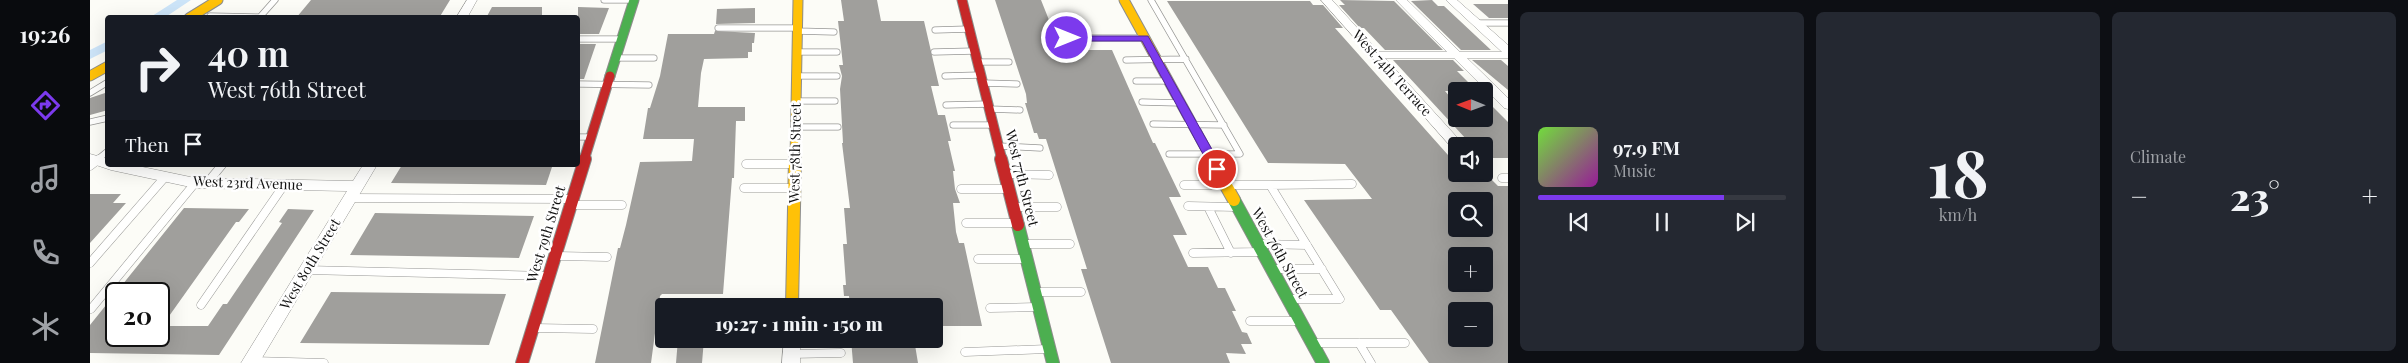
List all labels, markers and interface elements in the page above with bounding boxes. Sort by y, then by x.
position arrow [1040,11,1092,63]
text: 19:26 [20,19,70,49]
street label: West 74th Terrace [1348,25,1436,120]
text: 40 m [208,29,289,76]
icon: right [125,35,190,100]
text: West 76th Street [208,74,366,104]
north arrow [1448,82,1492,128]
map controls [1448,82,1493,347]
icon: directions [28,88,63,123]
street label: West 78th Street [784,102,805,204]
street label: West 77th Street [1001,127,1044,229]
text: 18 [1927,128,1989,214]
icon: arrive [179,130,207,158]
text: Then [125,131,169,157]
text: 97.9 FM [1613,134,1680,160]
button: sound [1448,137,1493,182]
text: Climate [2130,146,2186,167]
pin [1196,148,1238,190]
icon: arrive [1203,155,1231,183]
text: Music [1613,160,1656,181]
icon: music [28,161,63,196]
text: 23° [2230,170,2280,221]
street label: West 23rd Avenue [192,171,303,194]
text: − [2130,177,2148,214]
text: + [2362,177,2378,214]
street label: West 79th Street [521,182,570,286]
button: search [1448,192,1493,237]
street label: West 76th Street [1247,203,1314,302]
text: km/h [1939,204,1977,225]
icon: previous [1565,208,1593,236]
icon: pause [1648,208,1676,236]
icon: next [1731,208,1759,236]
street label: West 80th Street [274,214,345,314]
icon: phone [28,235,63,270]
button: + [1448,247,1493,292]
speed limit sign: 20 [105,282,170,347]
button: − [1448,302,1493,347]
icon: climate [28,309,63,344]
text: 19:27 · 1 min · 150 m [715,310,883,336]

